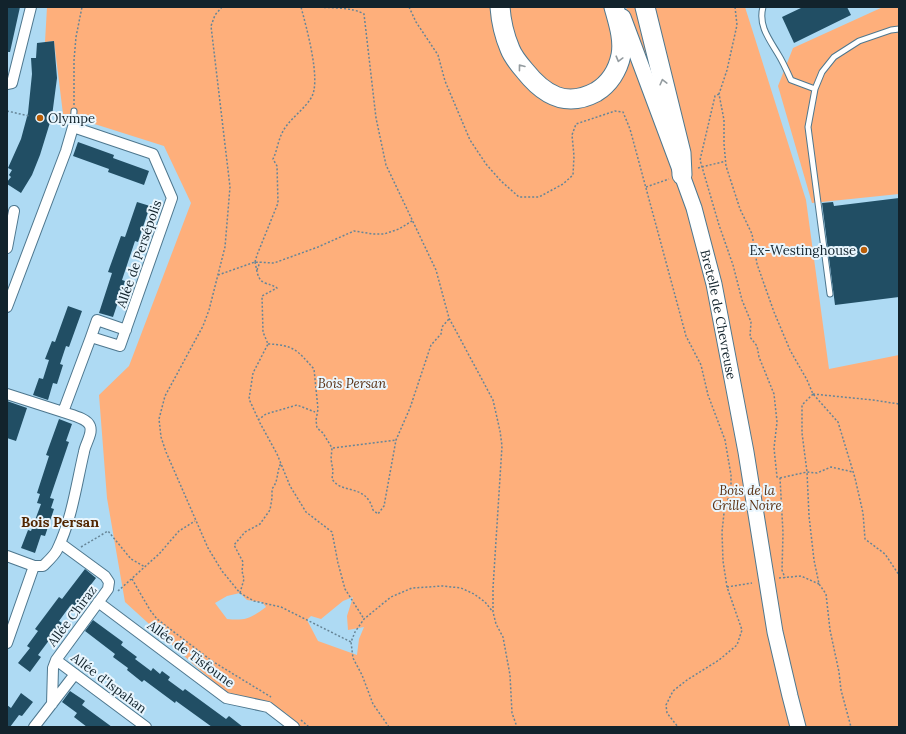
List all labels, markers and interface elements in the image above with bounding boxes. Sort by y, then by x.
one-way arrow [615,55,624,62]
one-way arrow [519,64,526,71]
one-way arrow [659,79,668,86]
place label: Olympe [48,110,95,127]
marker: Olympe [35,113,45,123]
street label: Allée de Persépolis [112,198,165,311]
place label: Ex-Westinghouse [749,242,856,259]
marker: Ex-Westinghouse [859,245,869,255]
street label: Bretelle de Chevreuse [697,248,740,381]
park label: Bois Persan [318,375,386,392]
park label: Bois de la Grille Noire [712,482,782,514]
district label: Bois Persan [21,513,99,531]
street label: Allée Chiraz [43,582,101,651]
street label: Allée de Tisfoune [143,616,238,691]
street label: Allée d'Ispahan [67,648,150,717]

